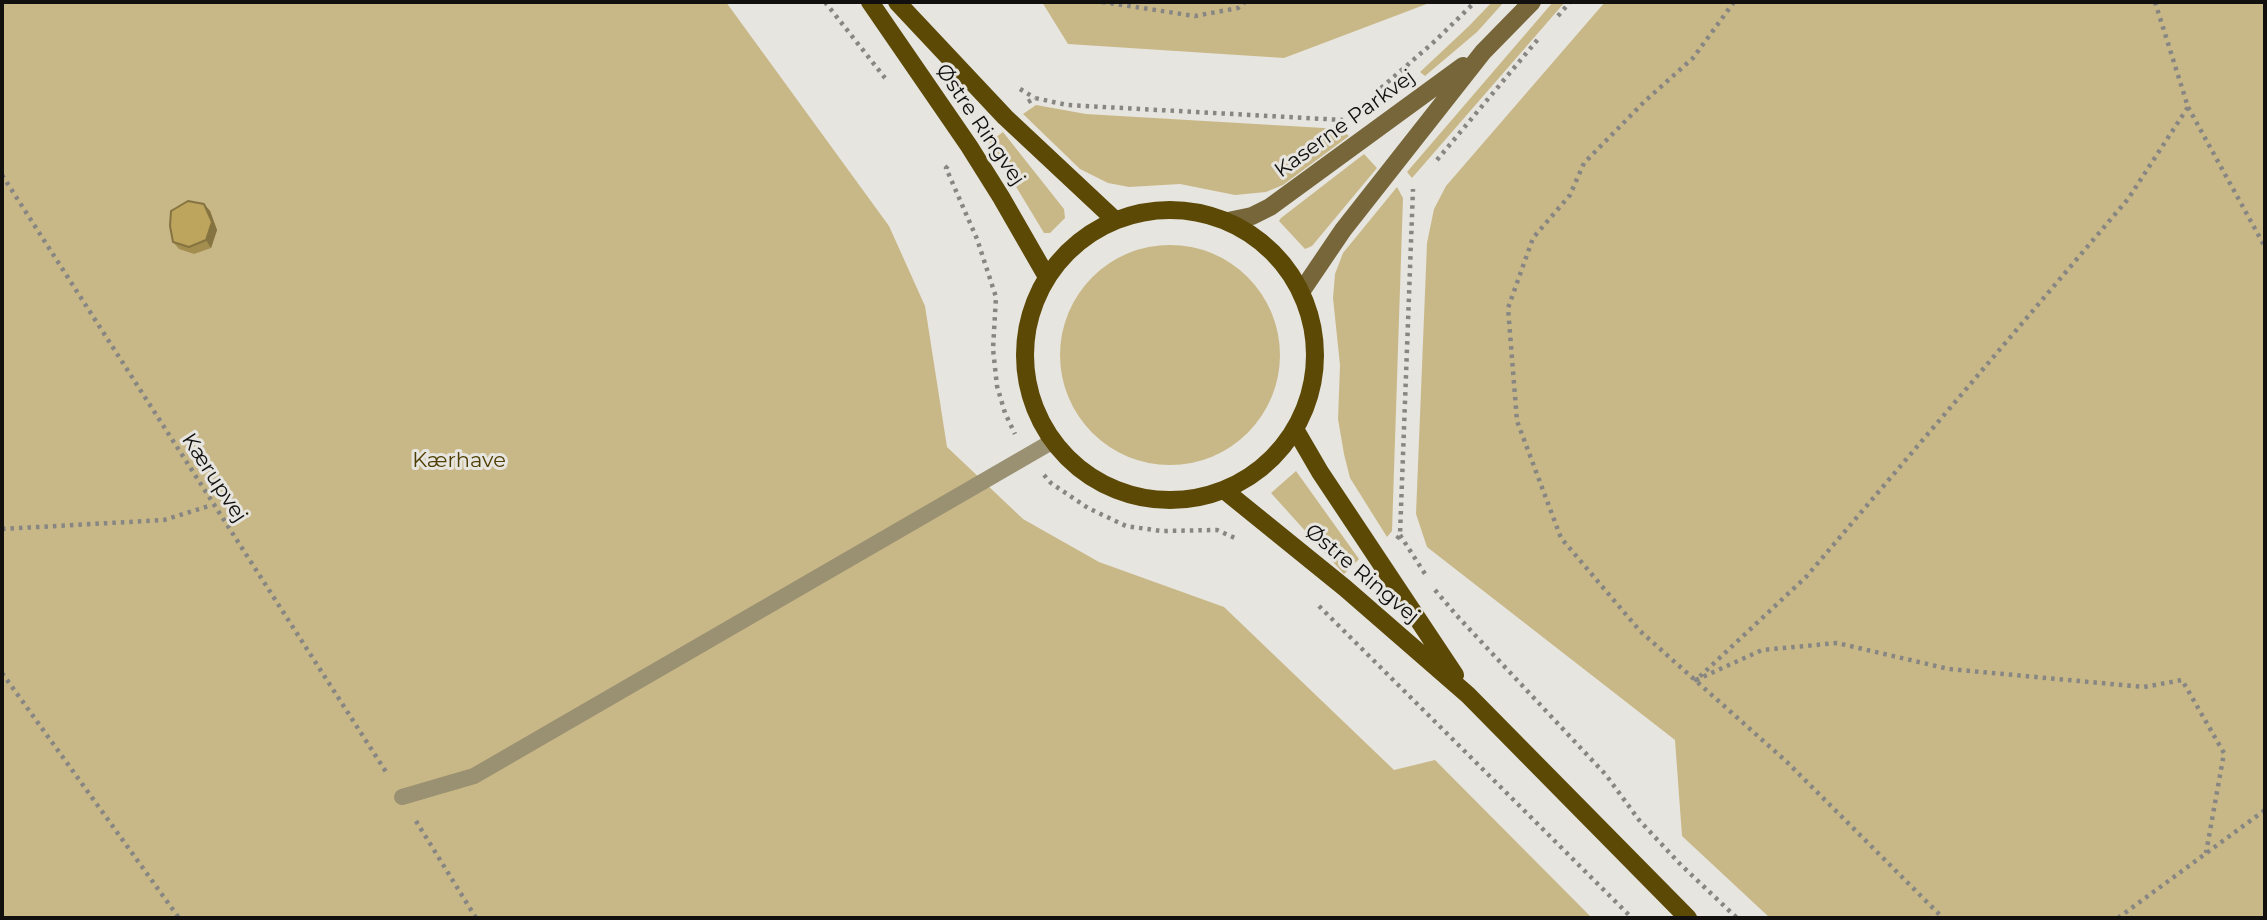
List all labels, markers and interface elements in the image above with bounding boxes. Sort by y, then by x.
street label: Østre Ringvej [930,59,1030,191]
street label: Kaserne Parkvej [1270,65,1420,183]
street label: Kærupvej [176,429,252,527]
park label: Kærhave [412,448,506,474]
street label: Østre Ringvej [1300,519,1424,629]

